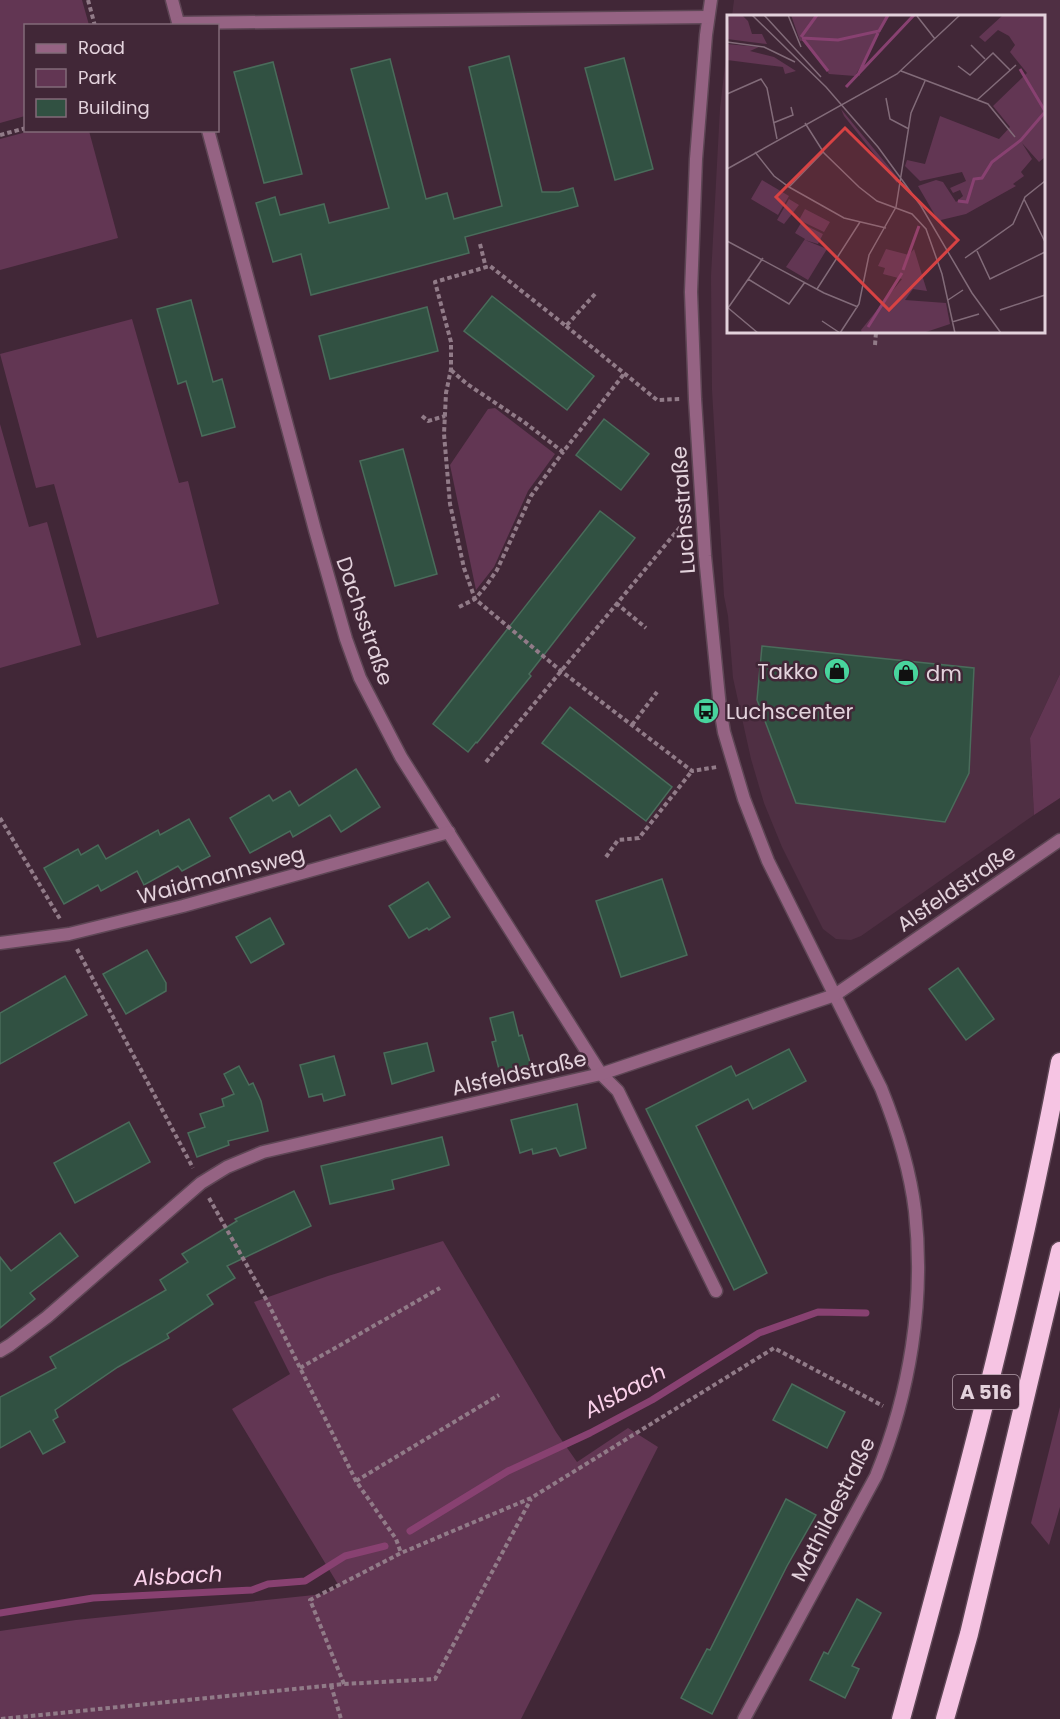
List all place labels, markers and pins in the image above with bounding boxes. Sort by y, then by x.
shop icon: Takko [822,656,852,686]
place label: Takko [757,657,818,686]
shop icon: dm [891,658,921,688]
place label: dm [926,659,962,688]
bus stop icon: Luchscenter [691,696,721,726]
place label: Luchscenter [726,697,854,726]

